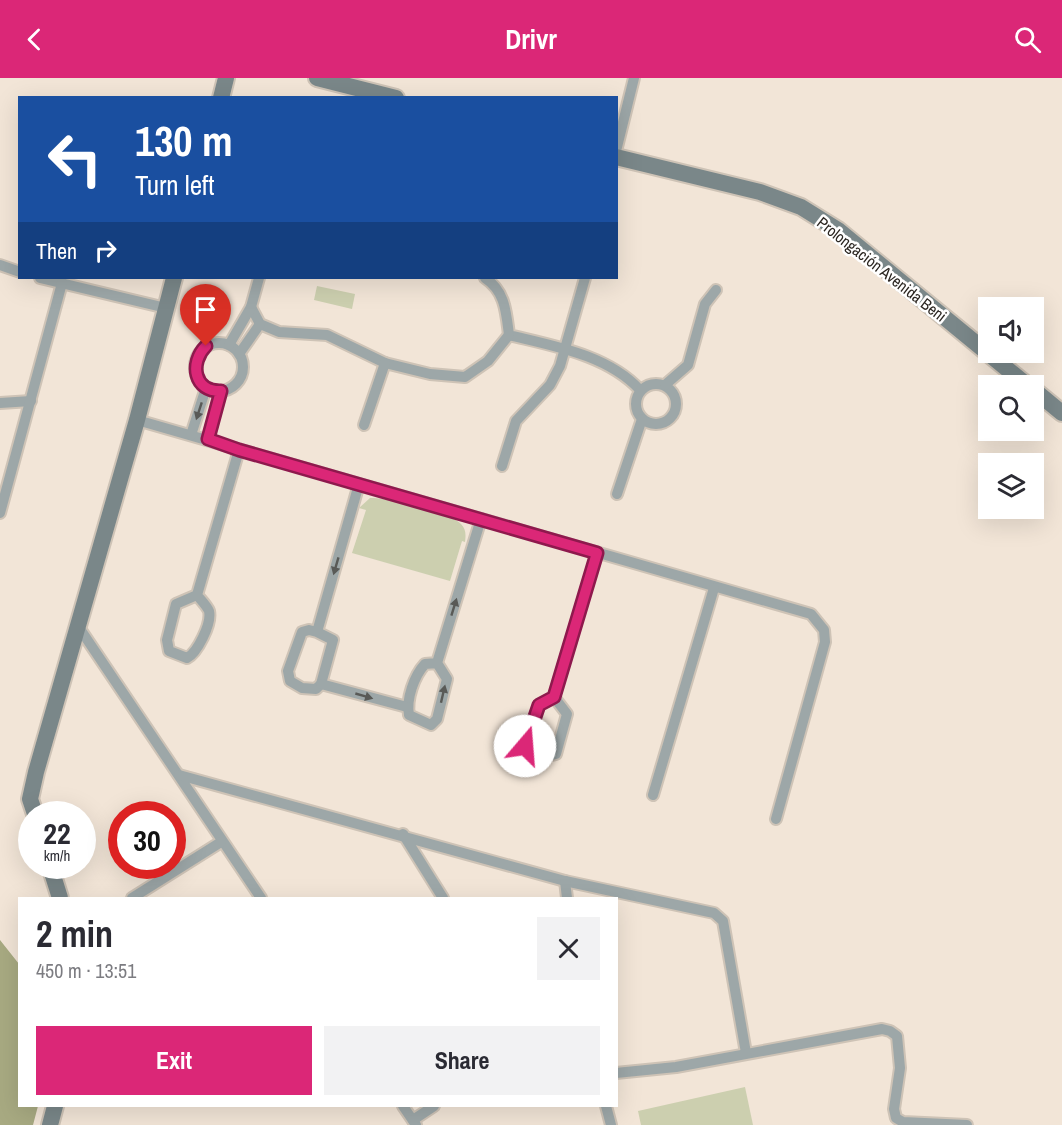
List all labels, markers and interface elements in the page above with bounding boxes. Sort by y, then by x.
text: Drivr [505,21,557,57]
icon: back [18,23,51,56]
icon: search [1011,23,1044,56]
text: 130 m [135,113,233,169]
icon: left [36,120,114,198]
text: Turn left [135,167,214,203]
street label: Prolongación Avenida Beni [813,211,951,327]
icon: right [89,234,122,267]
text: Then [36,236,77,266]
pin [180,284,231,346]
icon: arrive [189,293,222,326]
map controls [978,297,1044,519]
button: sound [978,297,1044,363]
button: search [978,375,1044,441]
one-way arrow [193,402,203,420]
button: layers [978,453,1044,519]
one-way arrow [331,557,340,575]
one-way arrow [450,598,459,616]
one-way arrow [439,685,449,703]
one-way arrow [355,692,373,701]
position arrow [493,714,557,778]
speed limit sign: 30 [108,801,186,879]
text: 22 [43,813,71,853]
text: km/h [44,845,70,866]
text: 2 min [36,910,113,958]
button: close [537,917,600,980]
text: 450 m · 13:51 [36,957,136,984]
button: Exit [36,1026,312,1095]
button: Share [324,1026,600,1095]

